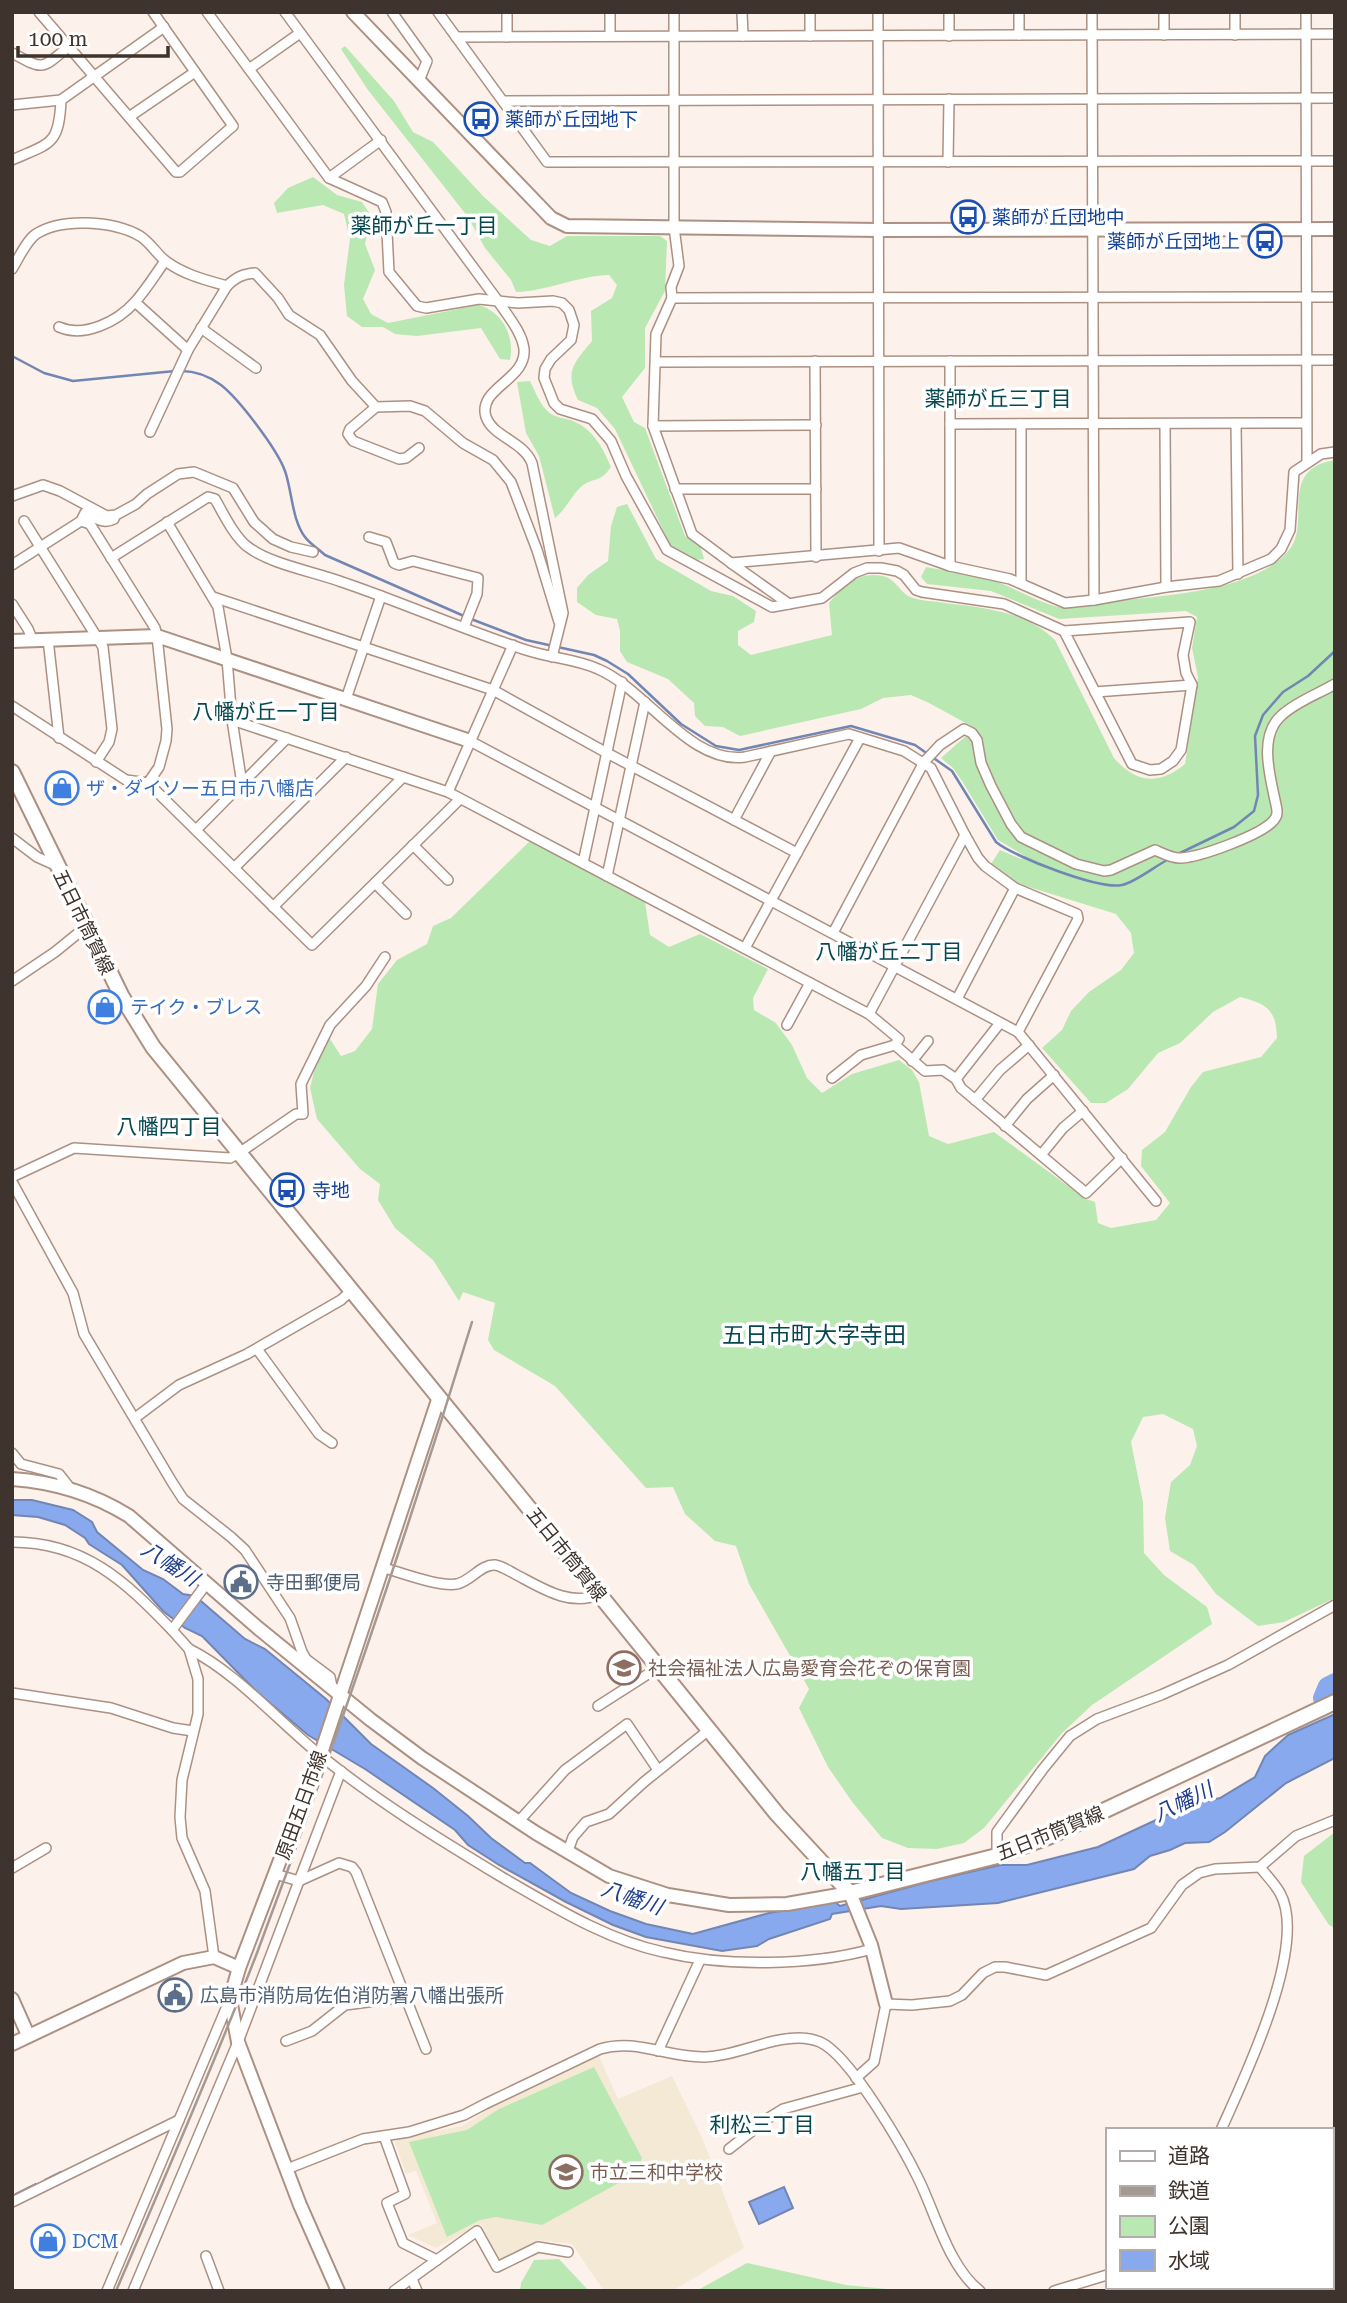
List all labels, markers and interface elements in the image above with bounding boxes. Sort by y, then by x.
scale bar [18,14,168,58]
text: 100 m [28,27,88,51]
bus stop icon: 薬師が丘団地下 [462,100,500,138]
place label: 薬師が丘団地下 [505,108,638,131]
bus stop icon: 薬師が丘団地中 [949,198,987,236]
place label: 薬師が丘団地中 [992,206,1125,229]
district label: 薬師が丘一丁目 [351,214,498,238]
bus stop icon: 薬師が丘団地上 [1246,222,1284,260]
place label: 薬師が丘団地上 [1107,230,1240,253]
district label: 薬師が丘三丁目 [925,387,1072,411]
district label: 八幡が丘一丁目 [193,700,340,724]
shop icon: ザ・ダイソー五日市八幡店 [43,769,81,807]
place label: ザ・ダイソー五日市八幡店 [86,777,314,800]
street label: 五日市筒賀線 [48,866,119,978]
district label: 八幡が丘二丁目 [816,940,963,964]
shop icon: テイク・ブレス [86,988,124,1026]
place label: テイク・ブレス [130,996,262,1019]
district label: 八幡四丁目 [117,1115,222,1139]
bus stop icon: 寺地 [268,1171,306,1209]
place label: 寺地 [312,1179,350,1202]
district label: 五日市町大字寺田 [722,1322,906,1349]
street label: 五日市筒賀線 [522,1503,611,1606]
water label: 八幡川 [137,1537,205,1592]
public building icon: 寺田郵便局 [222,1563,260,1601]
place label: 寺田郵便局 [266,1571,361,1594]
school or university icon: 社会福祉法人広島愛育会花ぞの保育園 [605,1649,643,1687]
place label: 社会福祉法人広島愛育会花ぞの保育園 [648,1657,971,1680]
street label: 原田五日市線 [271,1748,332,1863]
water label: 八幡川 [1149,1777,1218,1827]
street label: 五日市筒賀線 [993,1801,1107,1865]
district label: 八幡五丁目 [801,1860,906,1884]
water label: 八幡川 [598,1876,668,1920]
public building icon: 広島市消防局佐伯消防署八幡出張所 [156,1976,194,2014]
place label: 広島市消防局佐伯消防署八幡出張所 [200,1984,504,2007]
district label: 利松三丁目 [710,2113,815,2137]
legend [1106,2128,1333,2289]
text: 道路 [1168,2144,1210,2168]
school or university icon: 市立三和中学校 [547,2153,585,2191]
place label: 市立三和中学校 [590,2161,723,2184]
text: 鉄道 [1168,2179,1210,2203]
text: 公園 [1168,2214,1210,2238]
shop icon: DCM [29,2222,67,2260]
place label: DCM [72,2230,118,2253]
text: 水域 [1168,2249,1210,2273]

